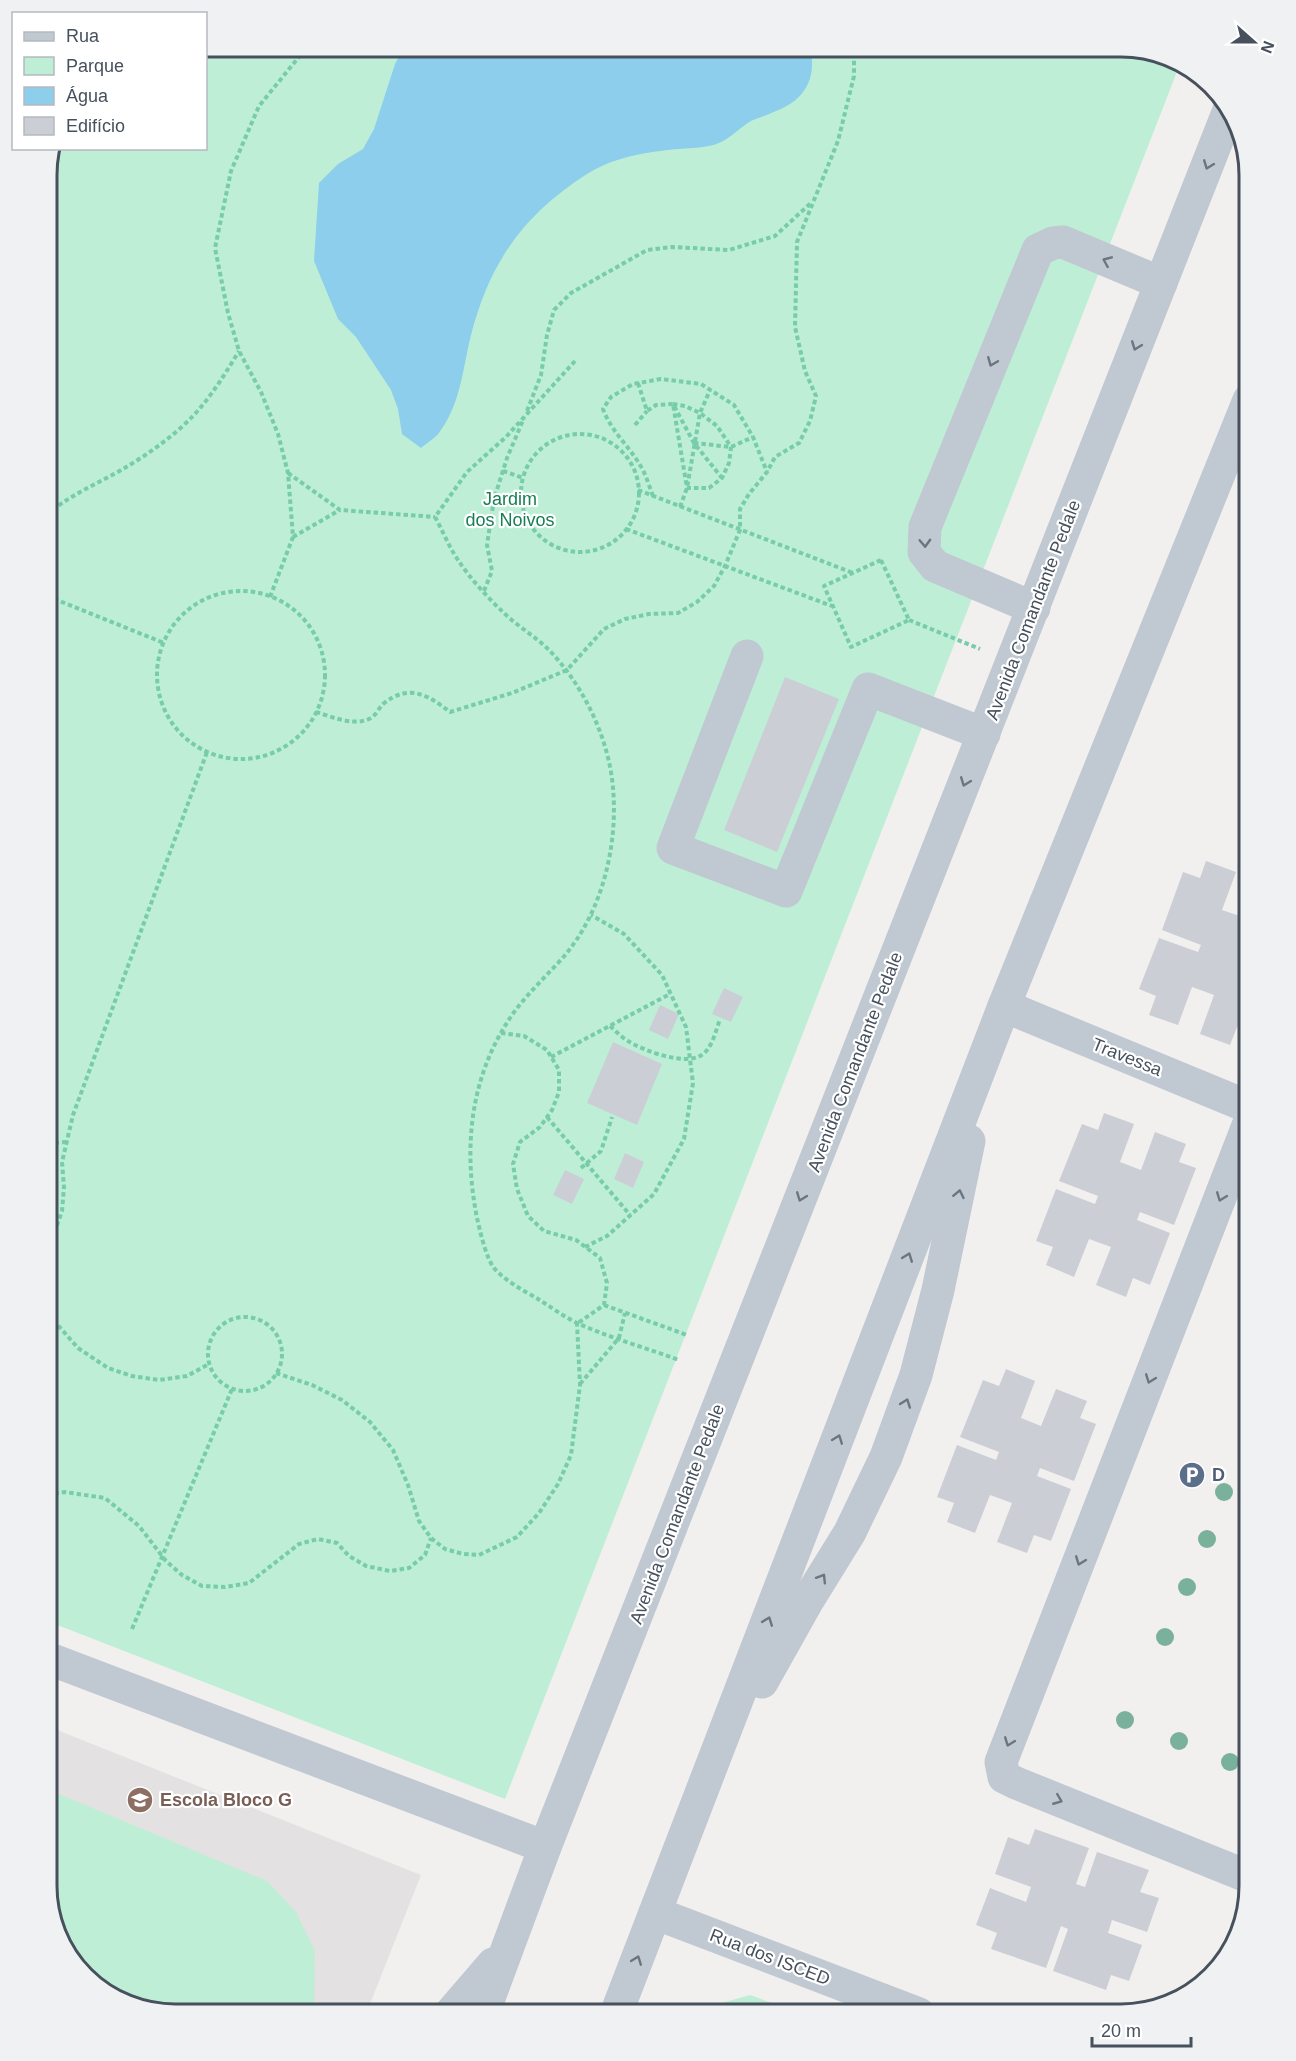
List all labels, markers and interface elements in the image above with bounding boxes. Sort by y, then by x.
legend [12,12,207,150]
north arrow [1224,12,1284,72]
text: Rua [66,26,100,46]
text: N [1258,39,1278,56]
text: Parque [66,56,124,76]
text: Água [66,86,109,106]
text: Edifício [66,116,125,136]
one-way arrow [1203,158,1215,169]
one-way arrow [1102,256,1113,268]
one-way arrow [1131,340,1143,351]
one-way arrow [987,355,999,366]
park label: Jardim dos Noivos [465,489,555,530]
street label: Avenida Comandante Pedale [982,497,1084,723]
one-way arrow [919,539,932,548]
one-way arrow [960,775,972,786]
street label: Avenida Comandante Pedale [804,949,906,1175]
street label: Travessa [1089,1034,1166,1080]
one-way arrow [952,1189,965,1199]
one-way arrow [796,1191,808,1202]
one-way arrow [1216,1191,1228,1202]
one-way arrow [901,1253,913,1264]
one-way arrow [1145,1373,1157,1384]
one-way arrow [899,1398,911,1409]
street label: Avenida Comandante Pedale [626,1401,728,1627]
one-way arrow [831,1434,843,1445]
parking icon: D [1177,1460,1207,1490]
place label: D [1212,1465,1225,1485]
one-way arrow [1074,1555,1087,1565]
one-way arrow [814,1574,826,1584]
one-way arrow [760,1616,773,1627]
one-way arrow [1004,1736,1016,1747]
school or university icon: Escola Bloco G [125,1785,155,1815]
place label: Escola Bloco G [160,1790,292,1810]
one-way arrow [1052,1793,1063,1805]
street label: Rua dos ISCED [707,1925,833,1989]
one-way arrow [630,1955,642,1966]
scale bar [1092,2010,1191,2048]
text: 20 m [1101,2021,1141,2041]

